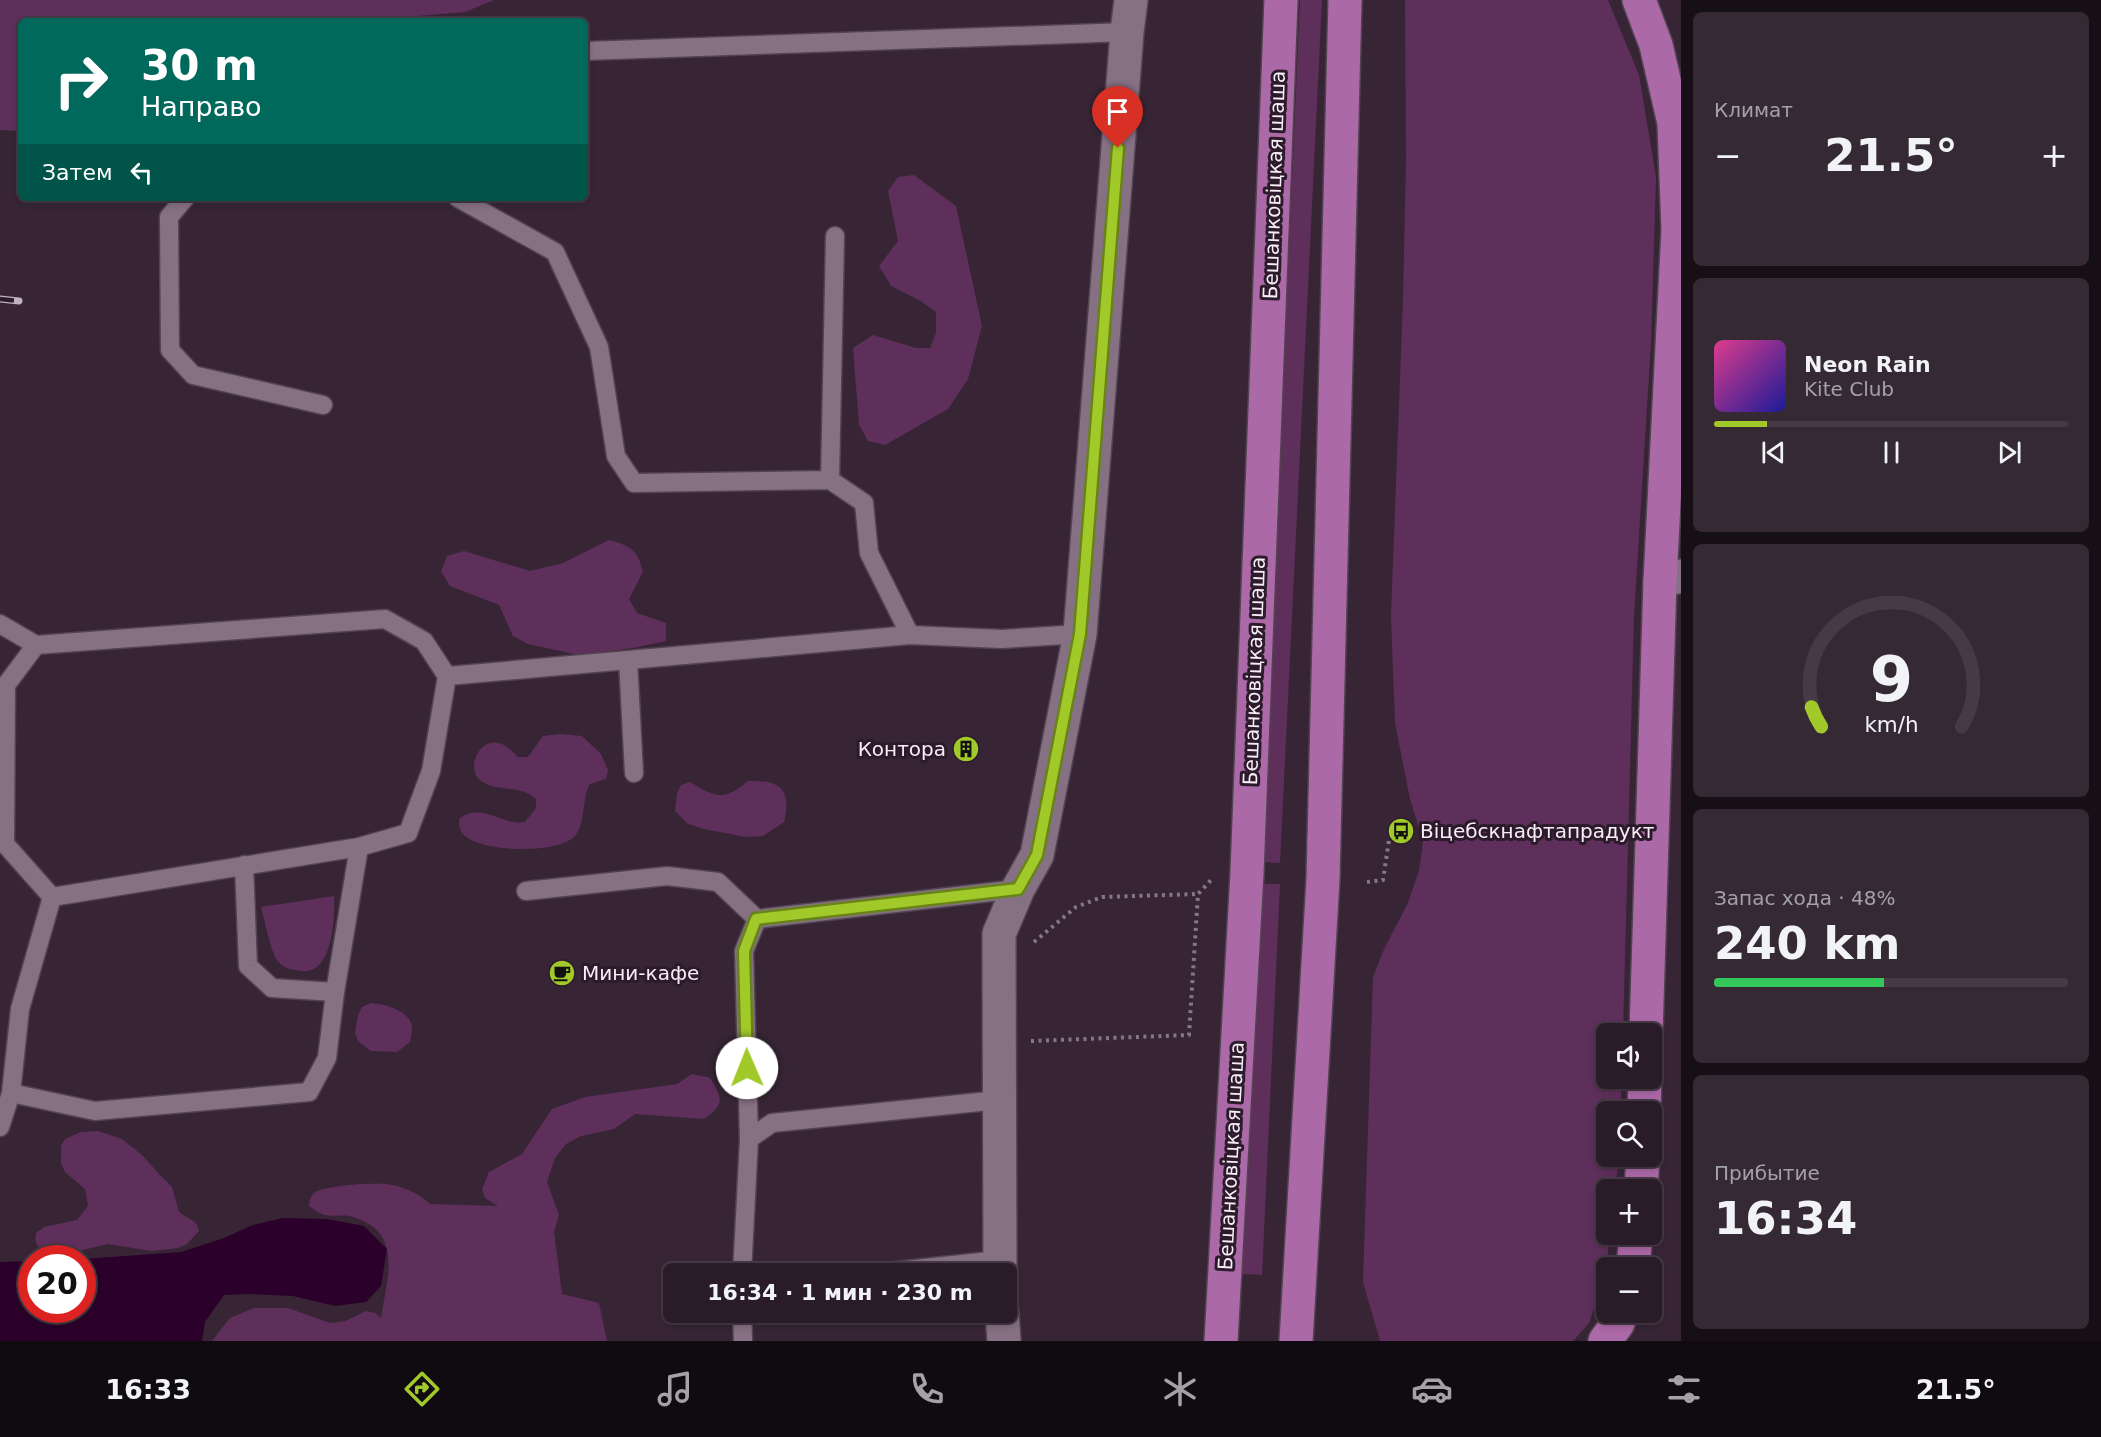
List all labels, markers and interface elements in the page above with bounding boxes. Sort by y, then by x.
text: 30 m [141,41,258,90]
icon: right [42,42,120,120]
street label: Бешанковіцкая шаша [1258,70,1290,300]
pin [1092,86,1143,148]
text: Направо [141,91,262,122]
icon: arrive [1101,95,1134,128]
text: Климат [1714,98,1793,122]
text: 21.5° [1824,129,1958,182]
text: − [1714,136,1742,175]
text: + [2040,136,2068,175]
icon: left [125,156,158,189]
text: Затем [42,160,113,185]
text: Neon Rain [1804,352,1931,377]
text: Kite Club [1804,377,1894,401]
icon: previous [1757,436,1790,469]
icon: pause [1875,436,1908,469]
icon: next [1993,436,2026,469]
street label: Бешанковіцкая шаша [1238,556,1270,786]
text: 9 [1869,644,1913,717]
text: km/h [1864,713,1918,738]
building icon: Контора [951,734,981,764]
place label: Контора [858,737,946,761]
bus stop icon: Віцебскнафтапрадукт [1386,816,1416,846]
place label: Віцебскнафтапрадукт [1420,819,1655,843]
text: Запас хода · 48% [1714,886,1895,910]
text: 240 km [1714,917,1900,970]
cafe icon: Мини-кафе [547,958,577,988]
place label: Мини-кафе [582,961,699,985]
map controls [1596,1023,1662,1323]
button: sound [1596,1023,1662,1089]
position arrow [715,1036,779,1100]
street label: Бешанковіцкая шаша [1213,1041,1249,1271]
button: search [1596,1101,1662,1167]
text: Прибытие [1714,1161,1820,1185]
button: + [1596,1179,1662,1245]
text: 16:34 [1714,1192,1857,1245]
speed limit sign: 20 [18,1245,96,1323]
button: − [1596,1257,1662,1323]
text: 16:34 · 1 мин · 230 m [707,1280,973,1305]
icon: directions [401,1368,443,1410]
icon: music [654,1368,696,1410]
icon: phone [906,1368,948,1410]
icon: climate [1159,1368,1201,1410]
icon: car [1411,1368,1453,1410]
icon: filters [1663,1368,1705,1410]
text: 16:33 [105,1374,191,1405]
text: 21.5° [1916,1374,1996,1405]

